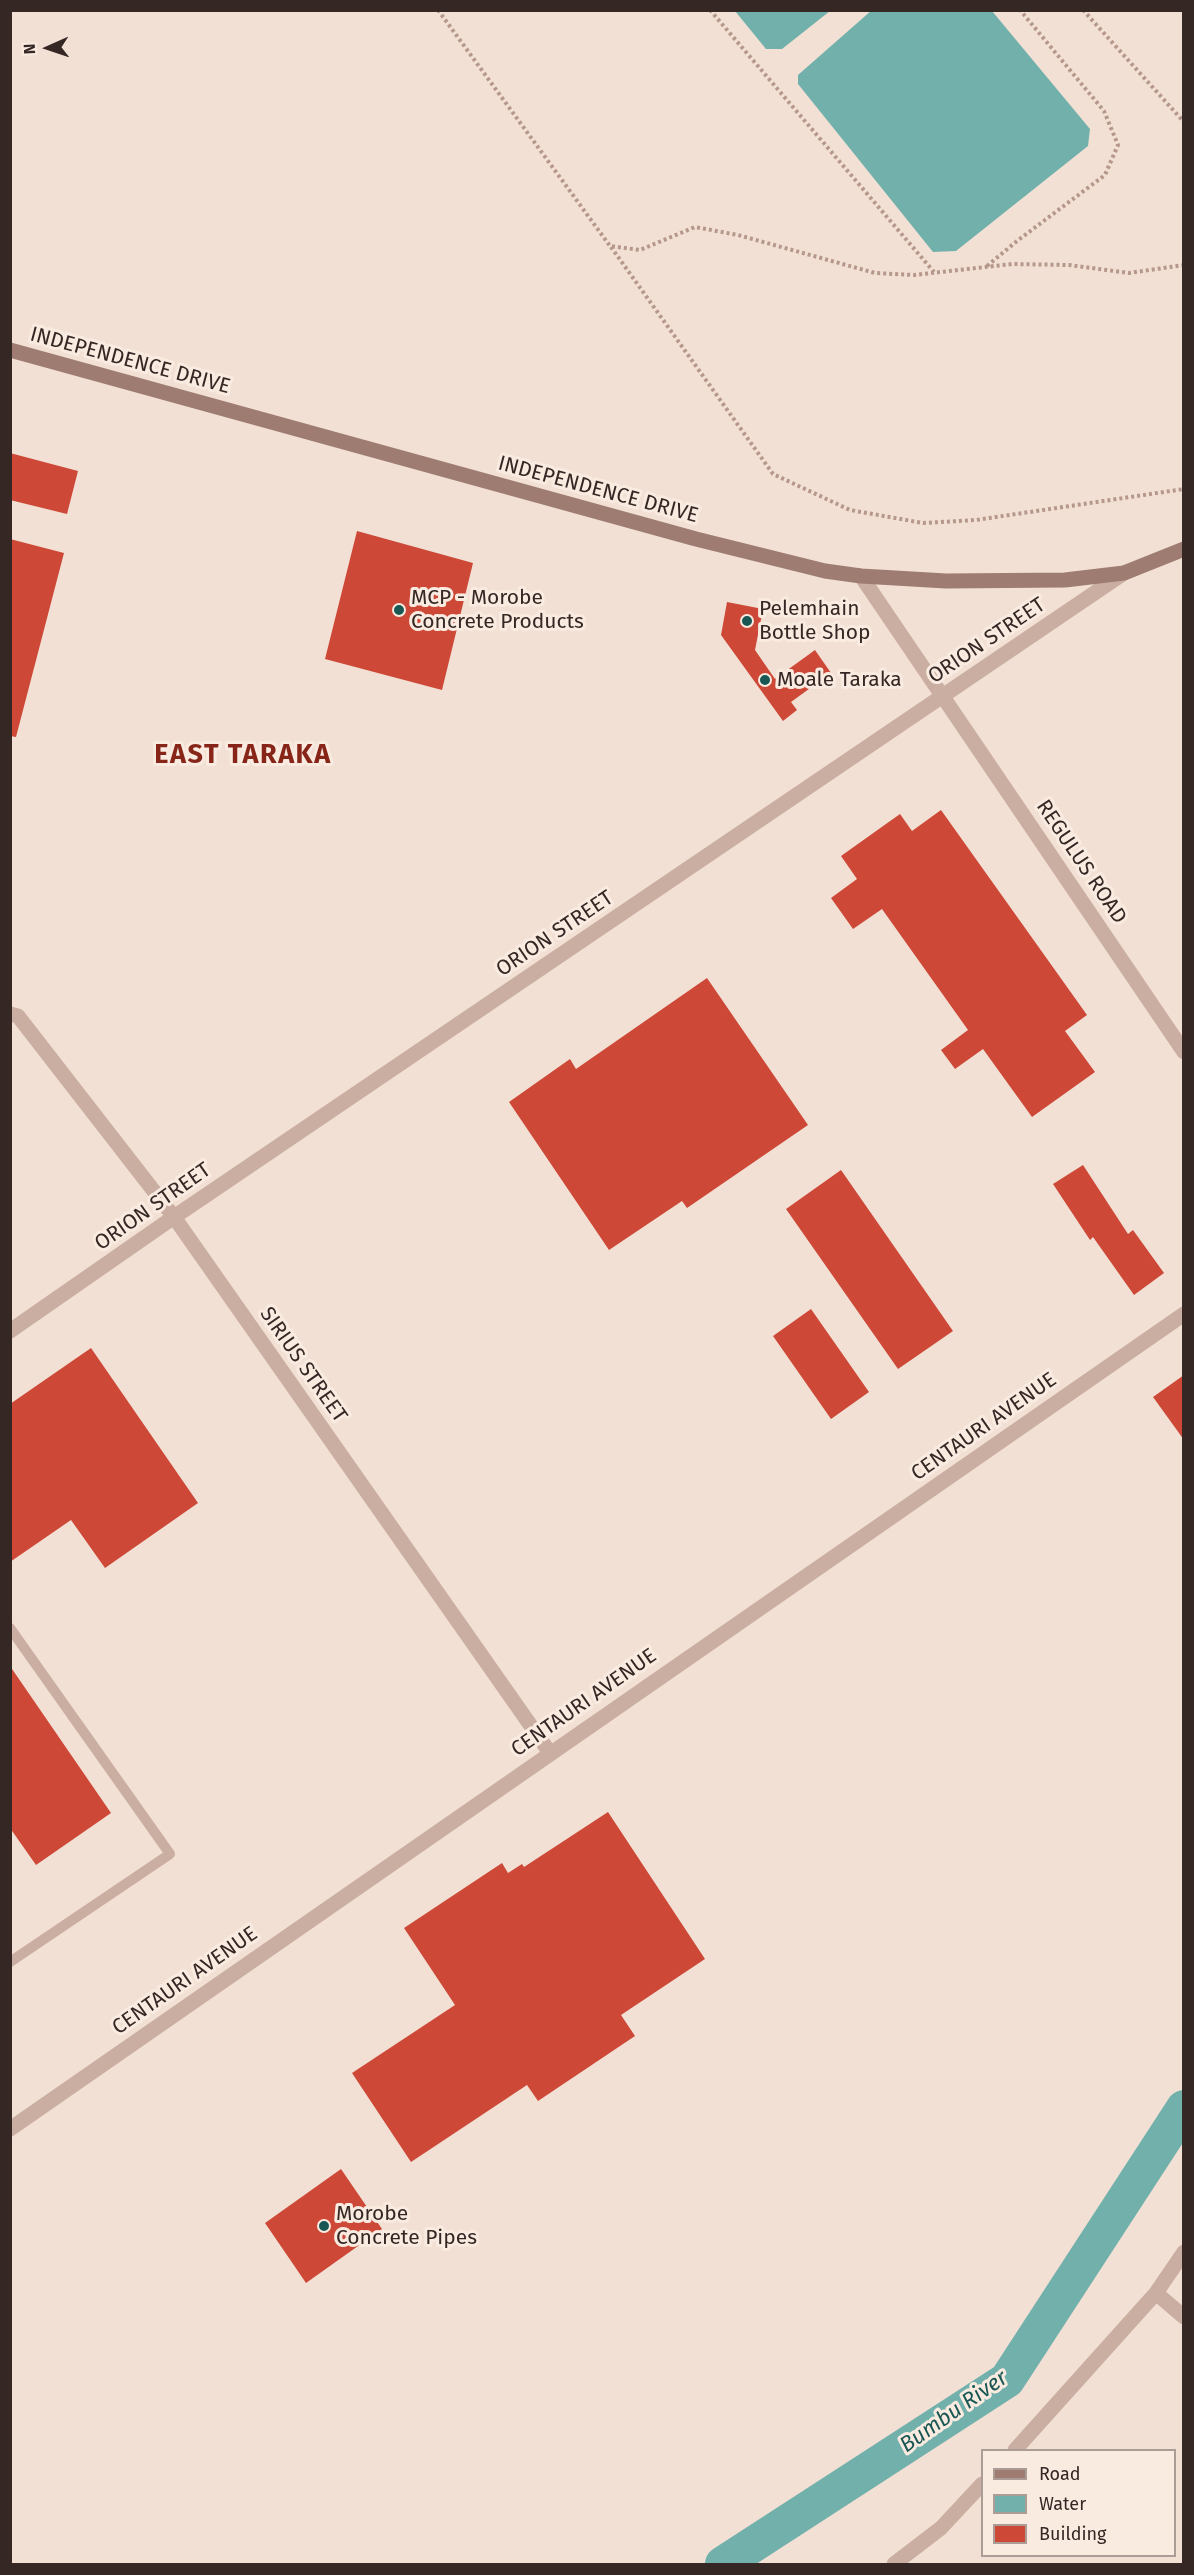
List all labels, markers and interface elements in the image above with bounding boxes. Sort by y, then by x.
north arrow [18,18,78,78]
text: N [20,43,39,55]
street label: INDEPENDENCE DRIVE [27,322,233,400]
street label: INDEPENDENCE DRIVE [495,451,701,529]
place label: MCP - Morobe Concrete Products [411,585,584,635]
street label: ORION STREET [924,593,1050,689]
place label: Pelemhain Bottle Shop [759,596,871,646]
marker: MCP - Morobe Concrete Products [392,603,406,617]
marker: Pelemhain Bottle Shop [740,614,754,628]
place label: Moale Taraka [777,667,902,693]
marker: Moale Taraka [758,673,772,687]
district label: EAST TARAKA [154,739,332,771]
street label: REGULUS ROAD [1030,795,1132,929]
street label: ORION STREET [492,886,618,982]
street label: ORION STREET [90,1158,216,1256]
street label: SIRIUS STREET [254,1302,352,1428]
street label: CENTAURI AVENUE [907,1368,1061,1486]
street label: CENTAURI AVENUE [507,1644,661,1762]
street label: CENTAURI AVENUE [108,1922,262,2040]
place label: Morobe Concrete Pipes [336,2201,477,2251]
marker: Morobe Concrete Pipes [317,2219,331,2233]
water label: Bumbu River [895,2365,1013,2459]
legend [981,2449,1176,2557]
text: Road [1039,2463,1081,2485]
text: Water [1039,2493,1086,2515]
text: Building [1039,2523,1106,2545]

